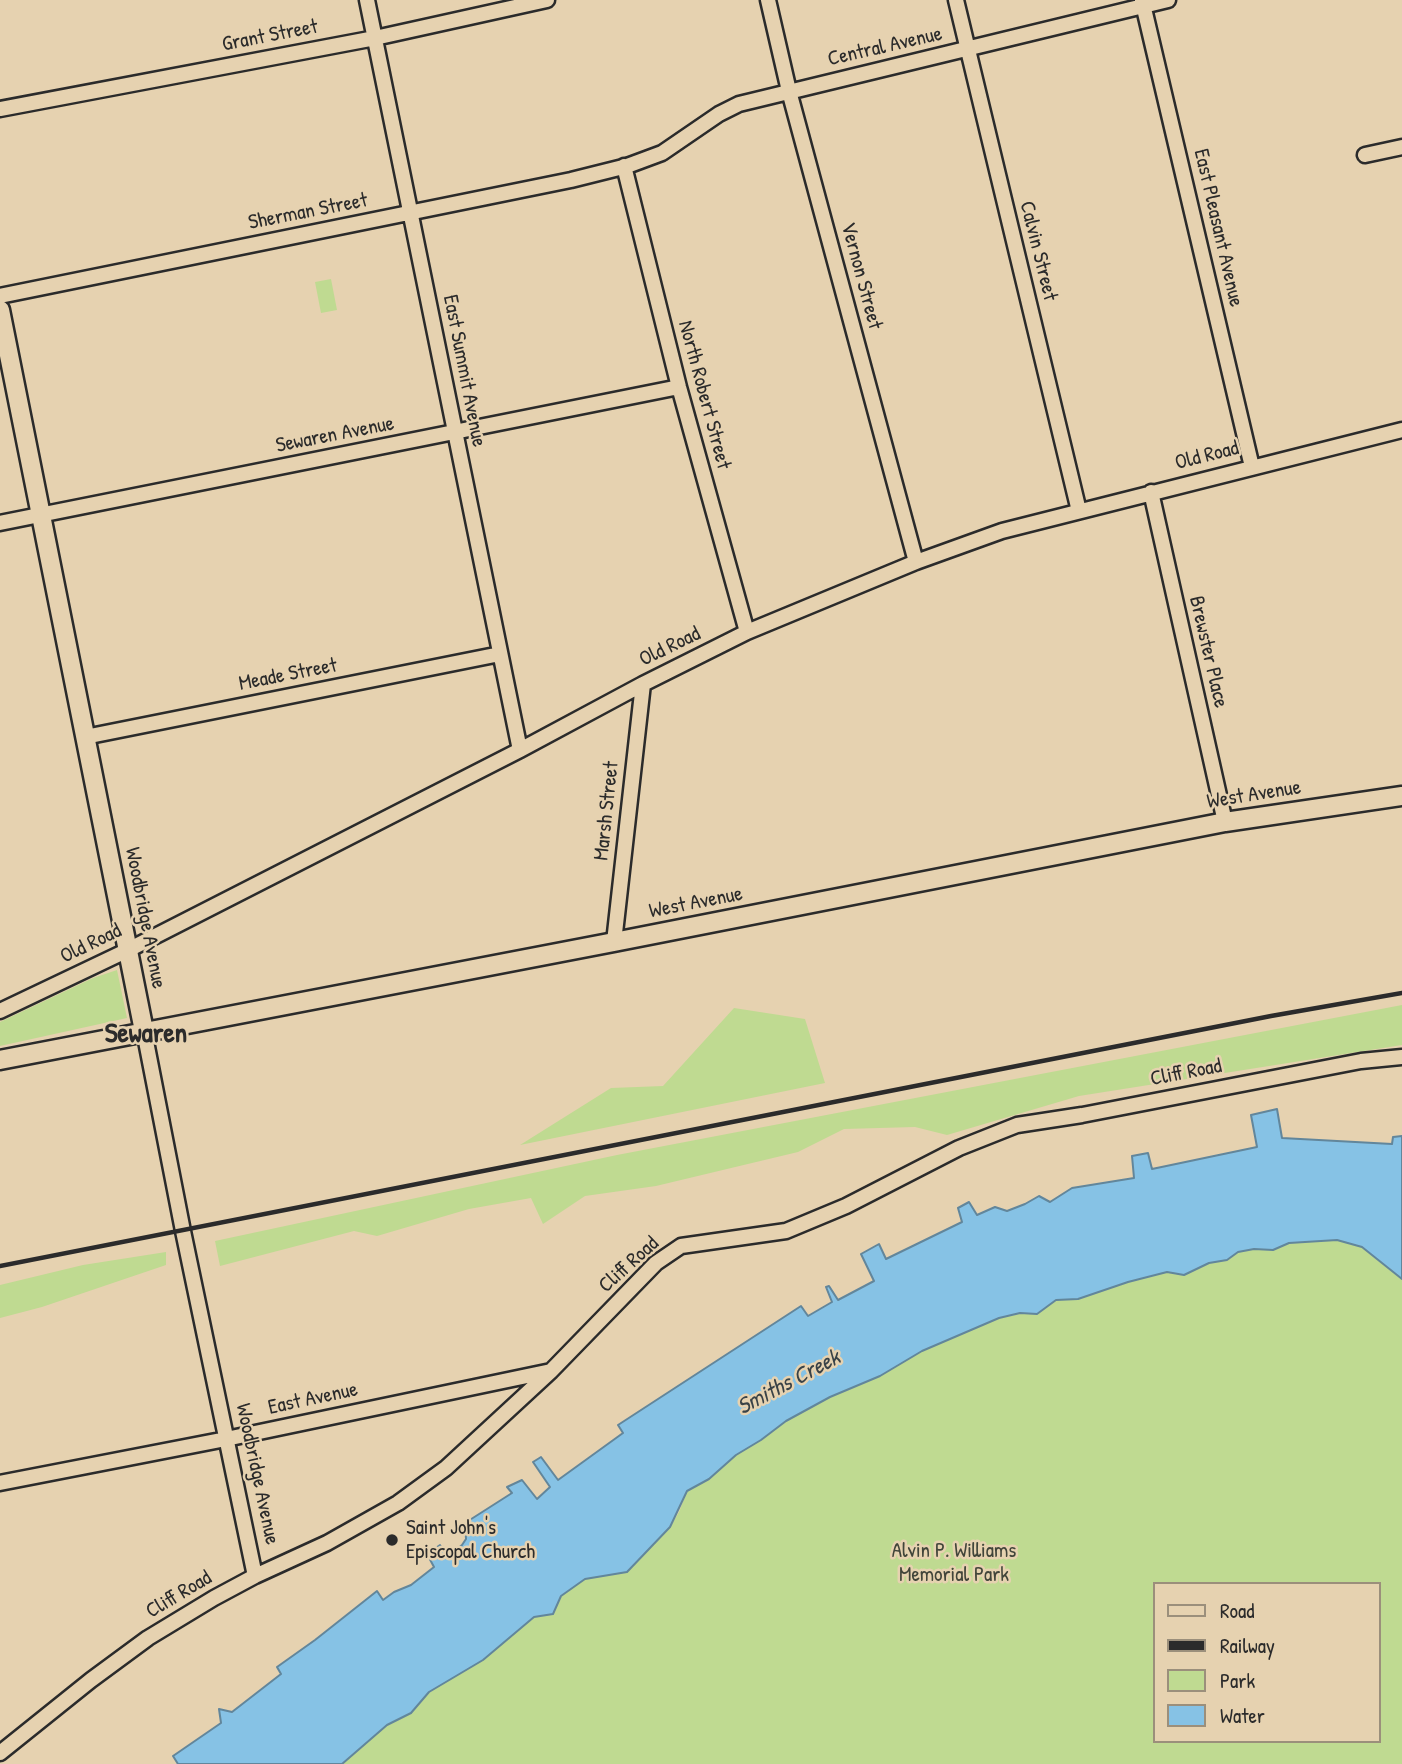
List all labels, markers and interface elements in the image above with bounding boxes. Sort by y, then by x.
street label: Grant Street [220,14,320,58]
street label: Central Avenue [825,22,945,72]
street label: East Pleasant Avenue [1188,147,1248,309]
street label: Sherman Street [246,188,370,236]
street label: Calvin Street [1013,199,1063,303]
street label: Vernon Street [835,220,887,332]
street label: East Summit Avenue [437,293,491,449]
street label: North Robert Street [672,318,736,472]
street label: Sewaren Avenue [274,411,396,459]
street label: Old Road [1173,436,1241,476]
street label: Brewster Place [1183,594,1233,710]
street label: Old Road [635,621,705,673]
street label: Meade Street [237,653,339,697]
street label: Marsh Street [589,760,625,862]
street label: West Avenue [1205,775,1303,815]
street label: Woodbridge Avenue [119,845,171,991]
street label: West Avenue [647,882,745,924]
street label: Old Road [56,918,126,970]
district label: Sewaren [105,1018,187,1052]
street label: Cliff Road [1148,1054,1224,1092]
street label: Cliff Road [594,1232,664,1298]
water label: Smiths Creek [733,1344,845,1422]
street label: East Avenue [266,1377,360,1421]
street label: Woodbridge Avenue [230,1401,284,1547]
place label: Saint John's Episcopal Church [406,1515,535,1565]
marker: Saint John's Episcopal Church [384,1532,400,1548]
park label: Alvin P. Williams Memorial Park [892,1538,1016,1588]
street label: Cliff Road [142,1566,216,1624]
legend [1154,1582,1381,1743]
text: Road [1220,1596,1254,1625]
text: Railway [1220,1631,1275,1660]
text: Park [1220,1666,1255,1695]
text: Water [1220,1701,1265,1730]

